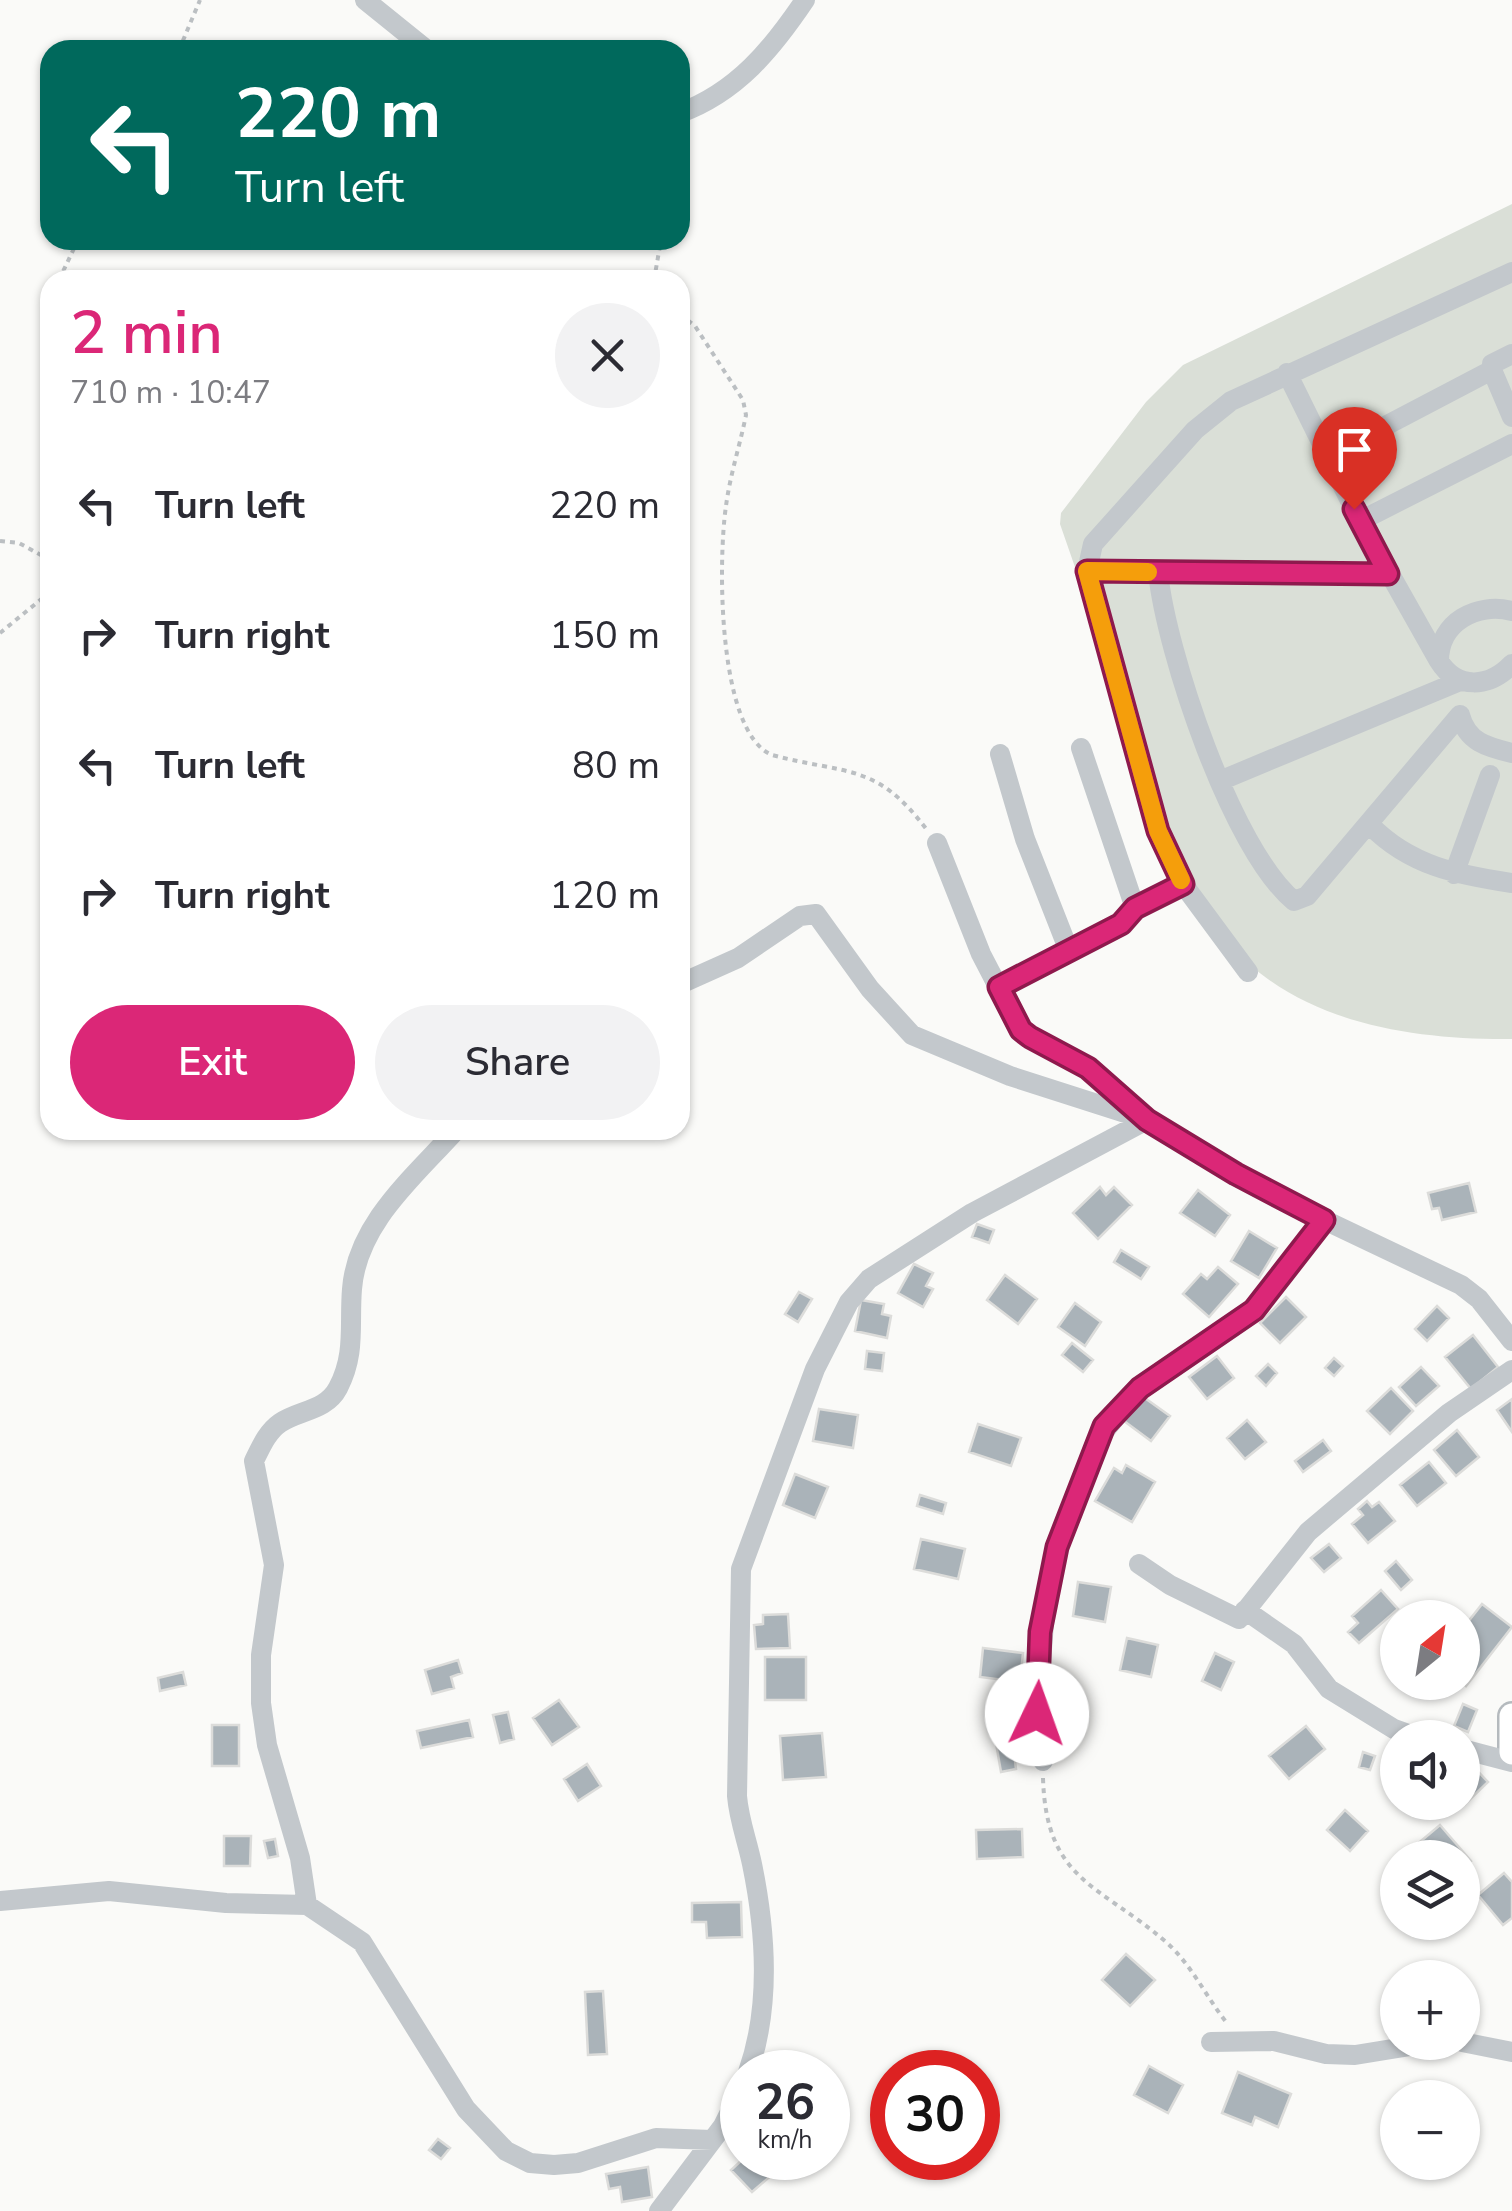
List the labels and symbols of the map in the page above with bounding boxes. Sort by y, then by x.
pin [1312,407,1397,510]
north arrow [1380,1600,1480,1700]
position arrow [985,1662,1089,1766]
speed limit sign: 30 [870,2050,1000,2180]

